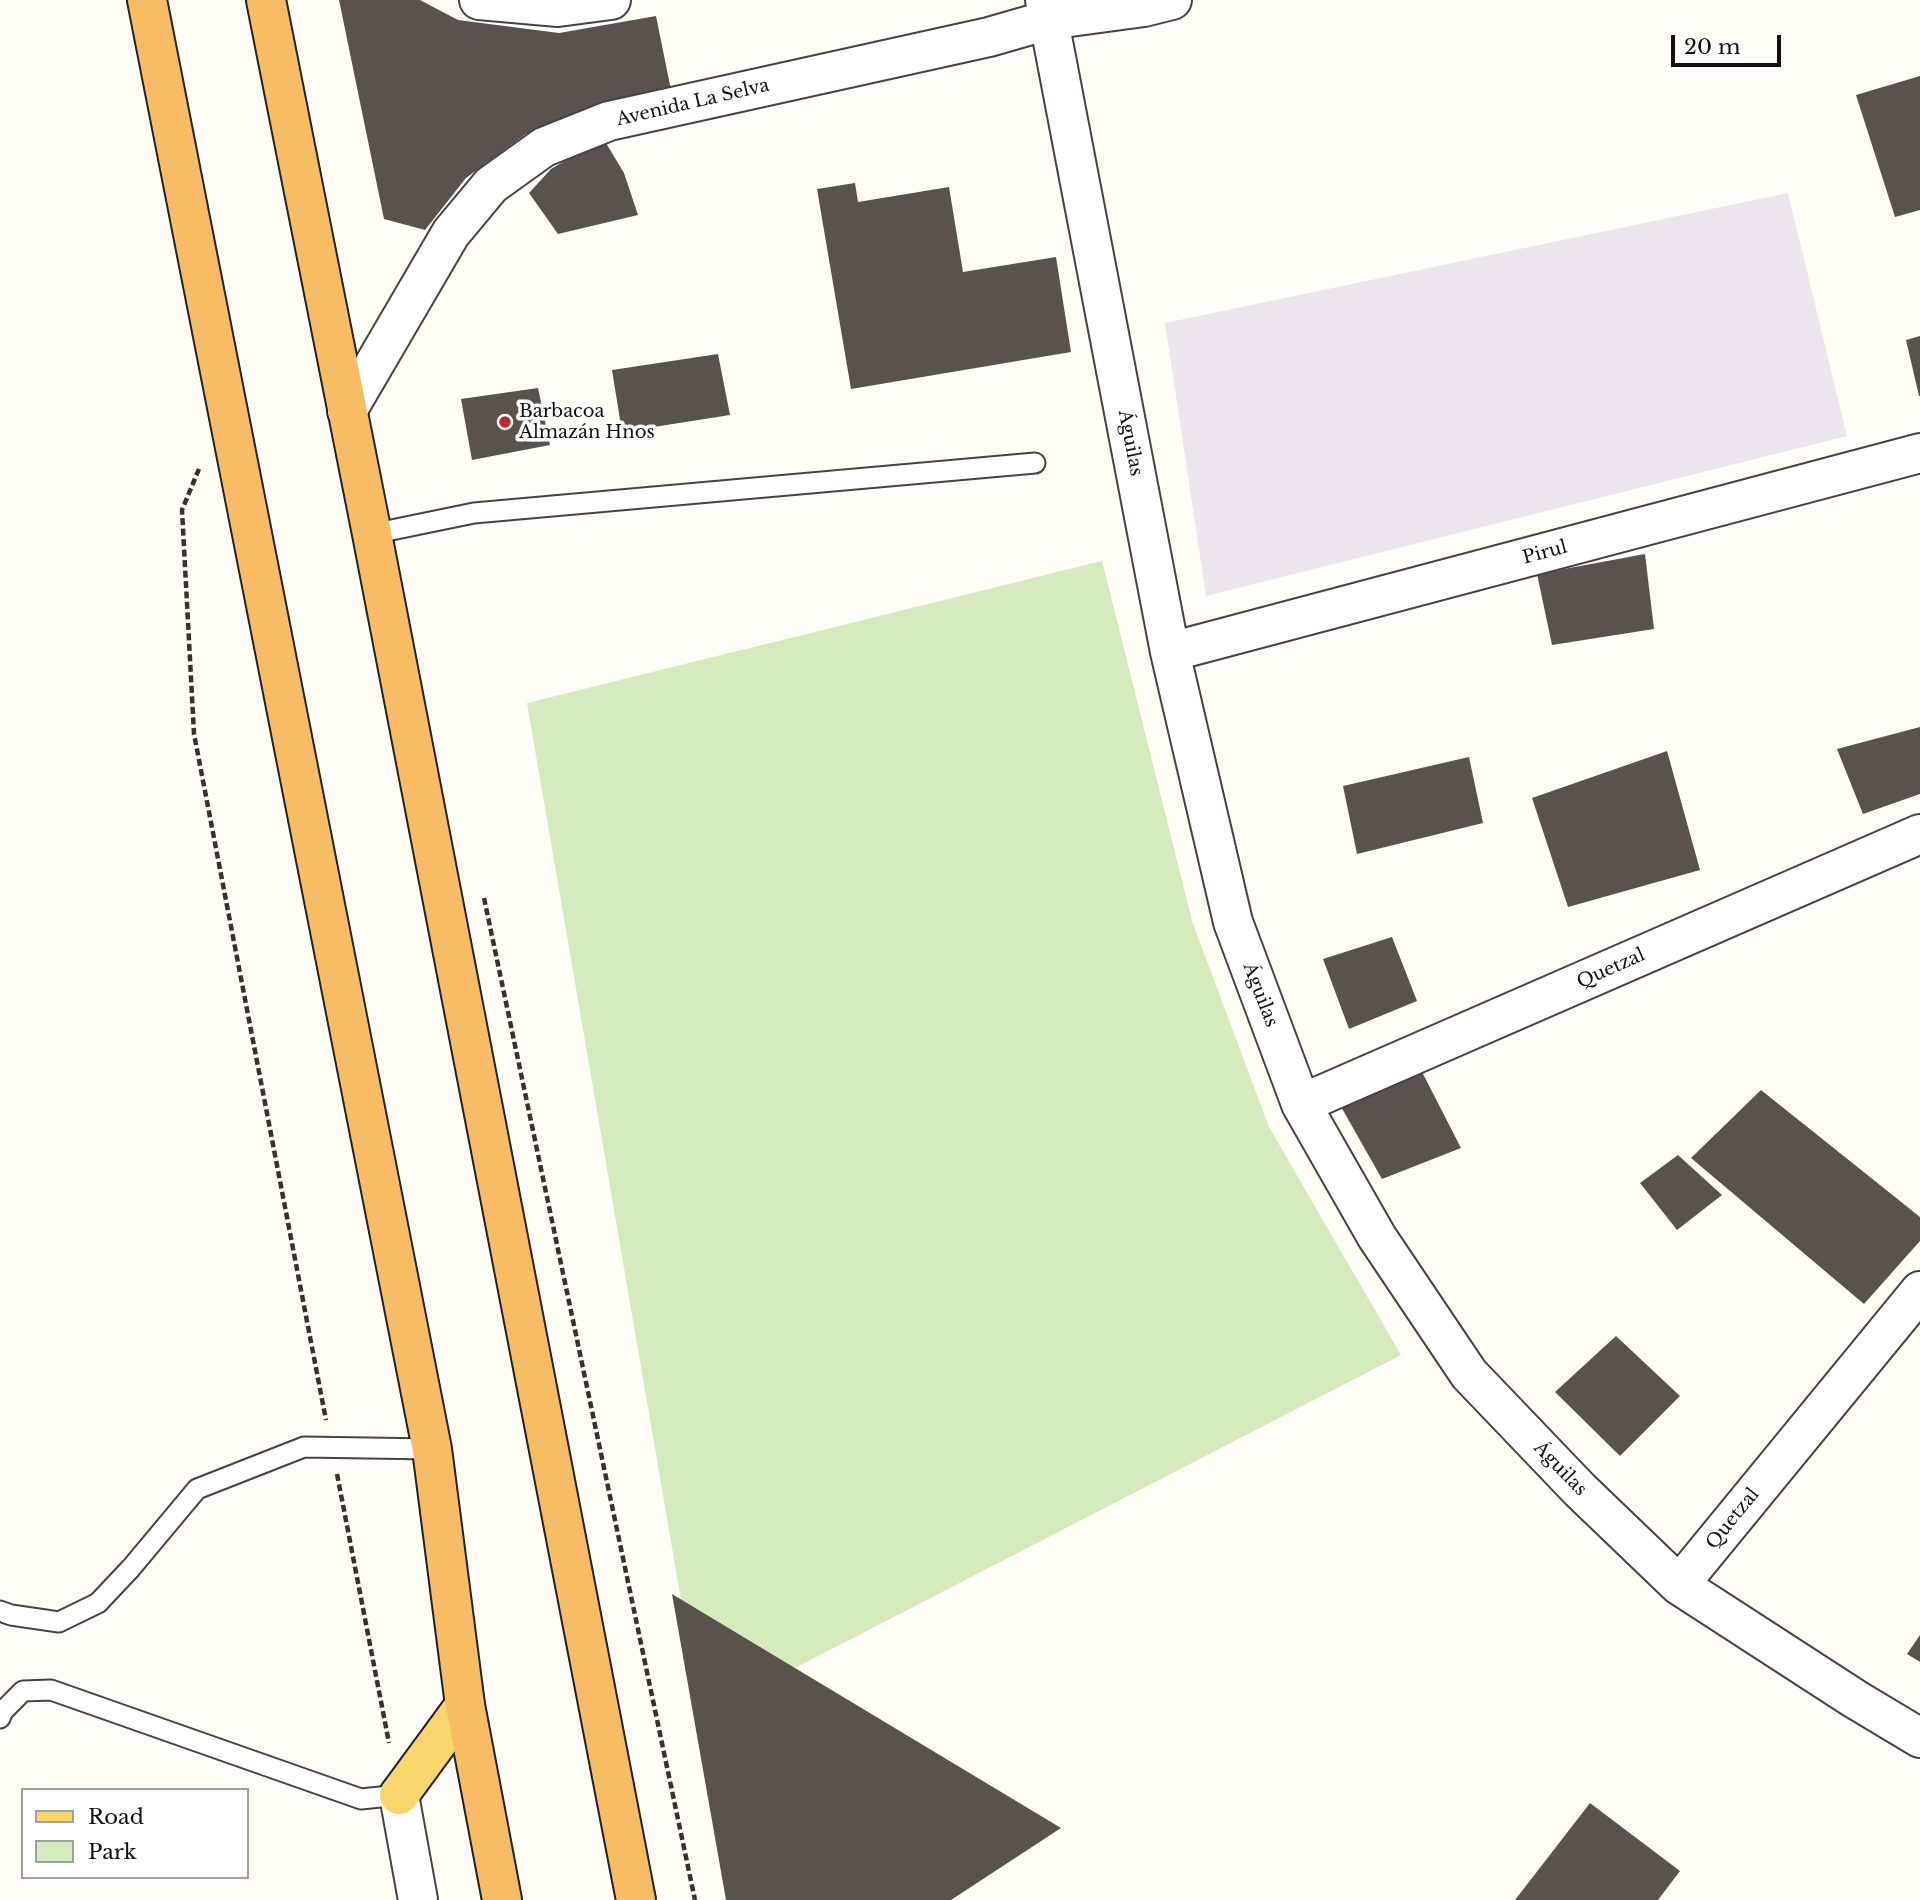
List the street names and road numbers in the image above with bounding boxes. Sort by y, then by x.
street label: Avenida La Selva [614,75,772,131]
street label: Águilas [1113,408,1147,478]
street label: Pirul [1520,537,1570,569]
street label: Quetzal [1574,944,1648,994]
street label: Águilas [1238,960,1282,1030]
street label: Águilas [1529,1437,1591,1501]
street label: Quetzal [1702,1484,1764,1554]

